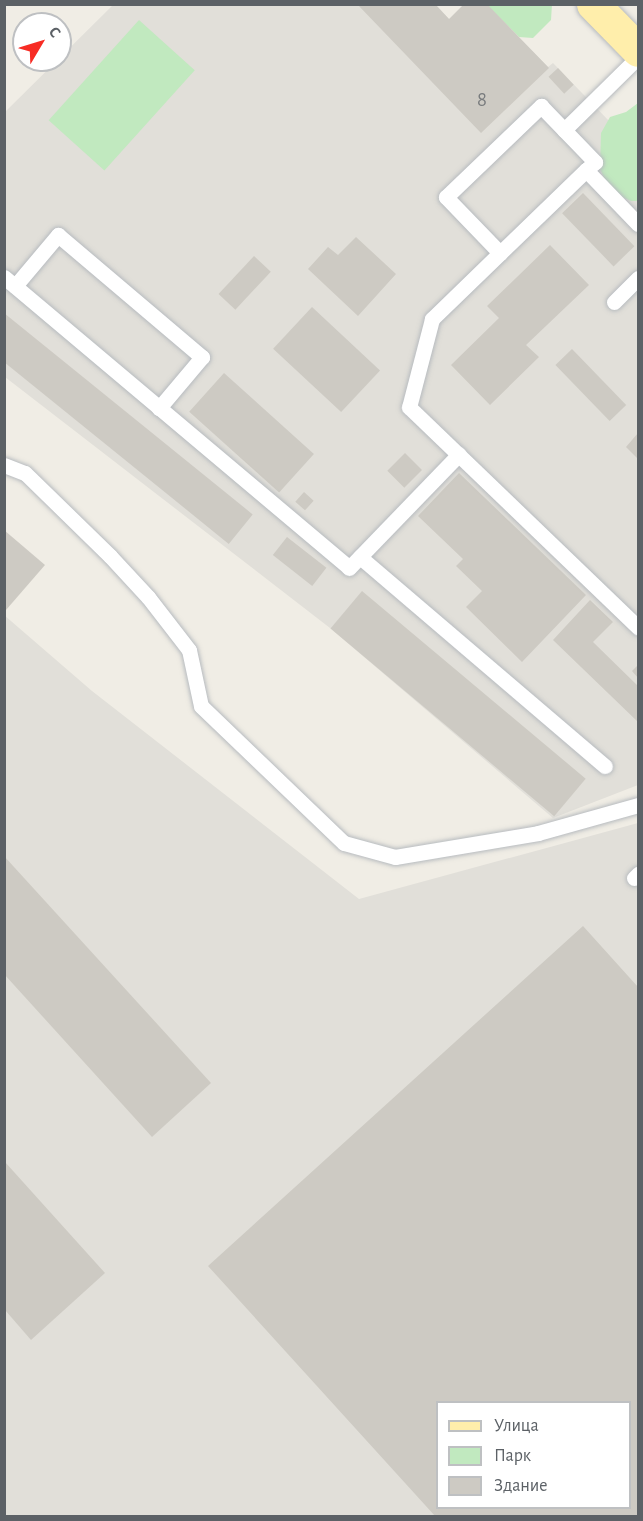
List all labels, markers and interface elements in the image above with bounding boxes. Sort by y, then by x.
north arrow [12,12,72,72]
text: С [46,24,64,41]
house number: 8 [477,87,487,113]
legend [436,1401,631,1509]
text: Улица [494,1417,539,1435]
text: Парк [494,1447,531,1465]
text: Здание [494,1477,548,1495]

